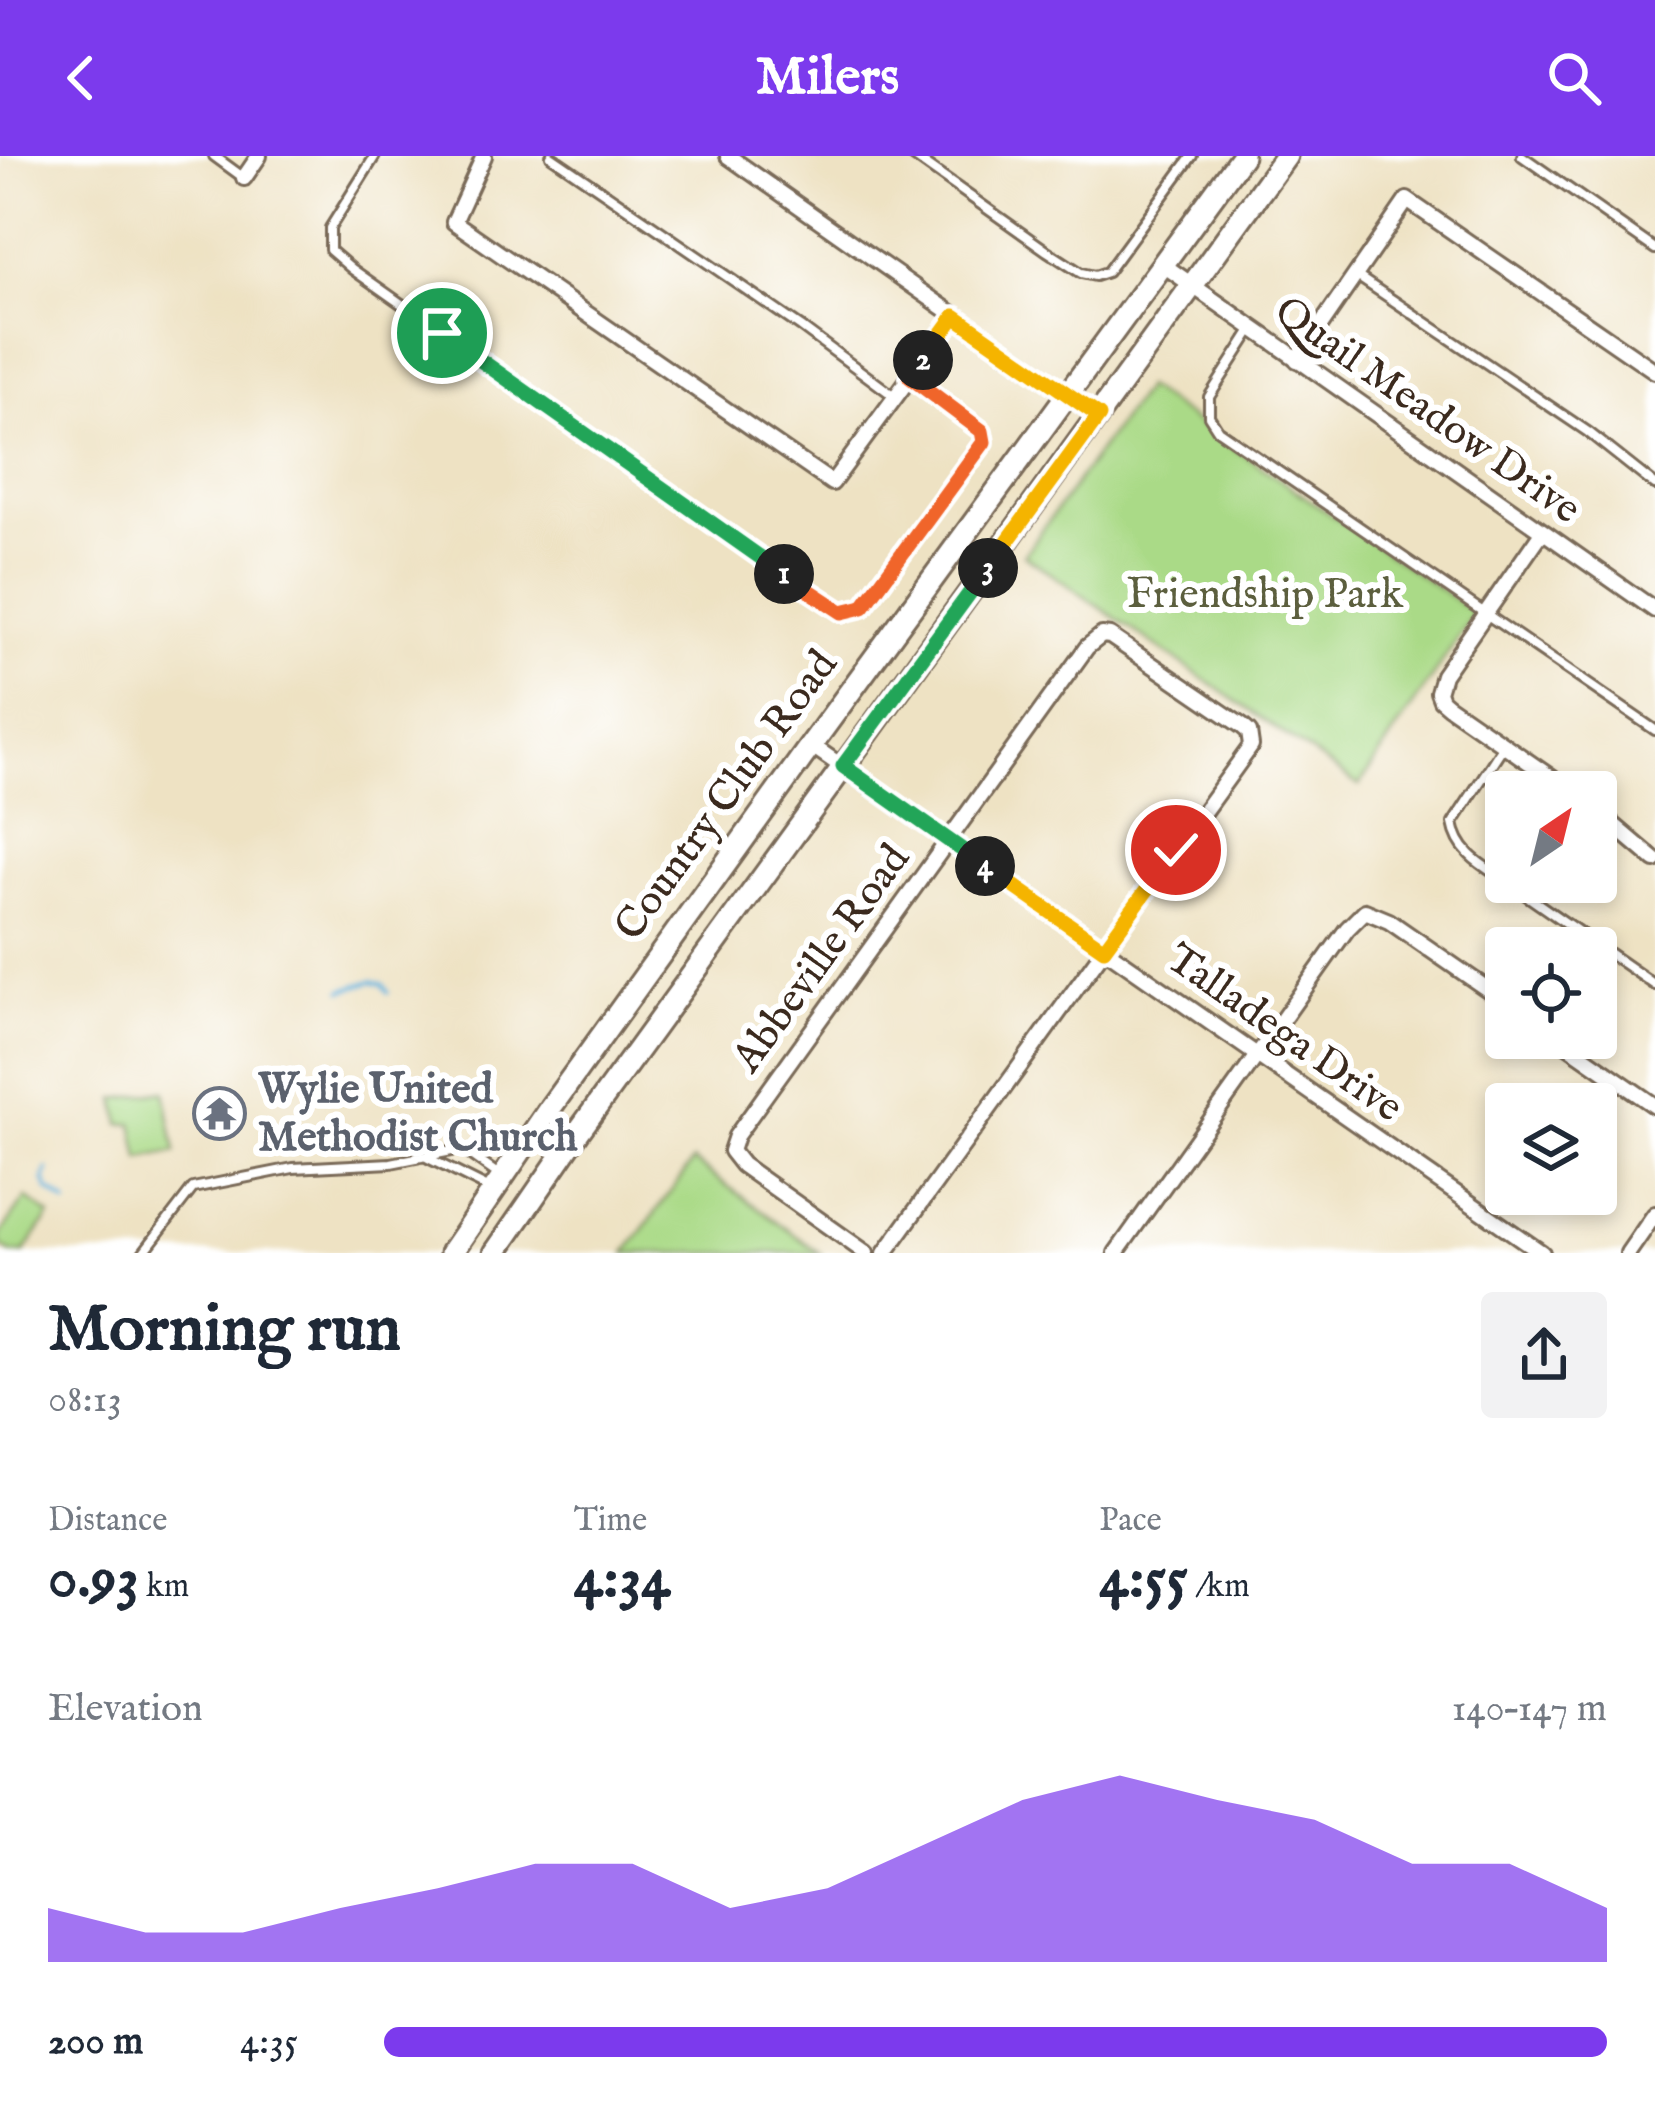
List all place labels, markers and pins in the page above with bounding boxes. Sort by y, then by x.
pin [391,282,493,384]
pin: 2 [893,330,953,390]
pin: 3 [958,538,1018,598]
pin: 1 [754,544,814,604]
pin [1125,799,1227,901]
pin: 4 [955,836,1015,896]
place label: Wylie United Methodist Church [258,1064,578,1165]
temple icon: Wylie United Methodist Church [191,1086,247,1142]

